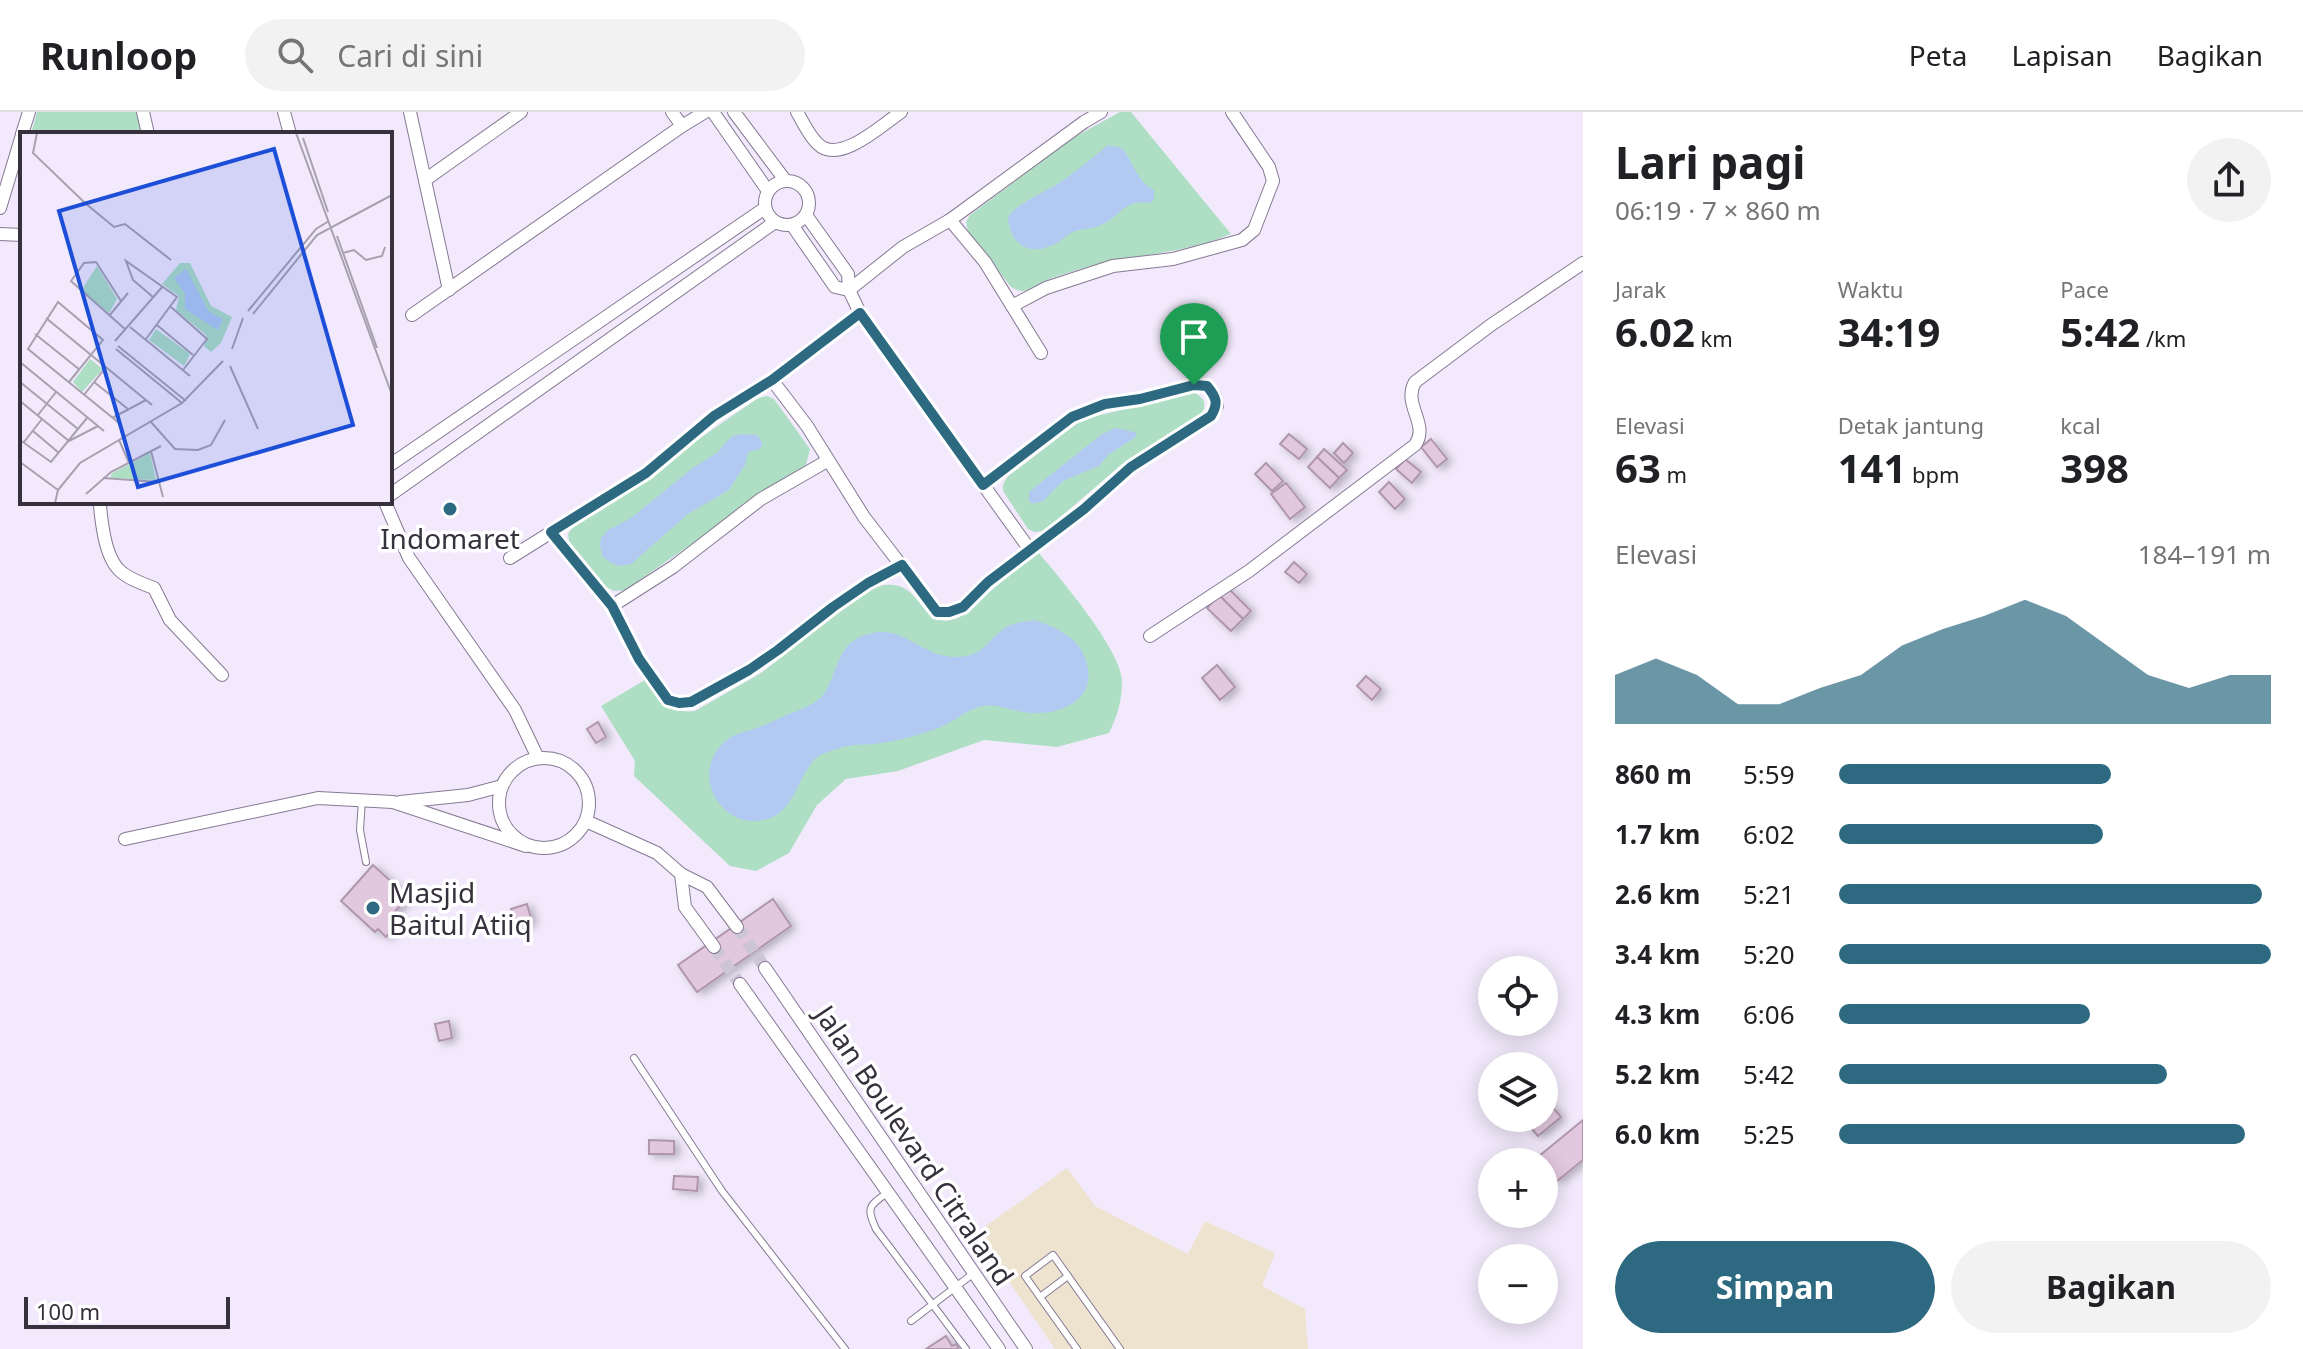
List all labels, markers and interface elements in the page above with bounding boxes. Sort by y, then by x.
search box [245,19,805,91]
text: Runloop [40,29,197,81]
icon: search [273,33,317,77]
text: Cari di sini [337,35,483,76]
text: Peta [1909,36,1967,74]
text: Lapisan [2011,36,2113,74]
text: Bagikan [2157,36,2263,74]
inset map [20,132,392,504]
text: Lari pagi [1615,132,1805,192]
button: share [2187,138,2271,222]
text: 06:19 · 7 × 860 m [1615,192,1821,228]
text: Jarak [1615,274,1666,304]
text: Waktu [1838,274,1903,304]
text: Pace [2060,274,2109,304]
pin [1160,303,1228,385]
text: 6.02 [1615,304,1695,359]
text: 34:19 [1838,304,1940,359]
text: 5:42 [2060,304,2140,359]
icon: arrive [1172,315,1216,359]
text: km [1695,323,1733,353]
text: /km [2140,323,2186,353]
text: Elevasi [1615,410,1685,440]
text: Detak jantung [1838,410,1984,440]
text: kcal [2060,410,2101,440]
text: 63 [1615,440,1661,495]
text: 141 [1838,440,1906,495]
text: 398 [2060,440,2129,495]
text: m [1661,459,1687,489]
text: bpm [1906,459,1960,489]
marker: Indomaret [441,500,459,518]
place label: Indomaret [380,519,520,557]
text: Elevasi [1615,536,1697,572]
text: 184–191 m [2138,536,2271,572]
text: 860 m [1615,756,1692,792]
text: 5:59 [1743,756,1795,792]
text: 1.7 km [1615,816,1700,852]
text: 6:02 [1743,816,1795,852]
place label: Masjid Baitul Atiiq [389,873,532,943]
text: 2.6 km [1615,876,1700,912]
text: 5:21 [1743,876,1795,912]
marker: Masjid Baitul Atiiq [364,899,382,917]
text: 3.4 km [1615,936,1700,972]
text: 5:20 [1743,936,1795,972]
map controls [1478,956,1558,1324]
button: locate [1478,956,1558,1036]
street label: Jalan Boulevard Citraland [805,995,1023,1293]
text: 4.3 km [1615,996,1700,1032]
text: 6:06 [1743,996,1795,1032]
button: layers [1478,1052,1558,1132]
text: 5.2 km [1615,1056,1700,1092]
text: 5:42 [1743,1056,1795,1092]
text: 6.0 km [1615,1116,1700,1152]
text: 5:25 [1743,1116,1795,1152]
button: + [1478,1148,1558,1228]
button: Simpan [1615,1241,1935,1333]
button: Bagikan [1951,1241,2271,1333]
button: − [1478,1244,1558,1324]
scale bar [24,1293,230,1329]
text: 100 m [36,1296,100,1326]

